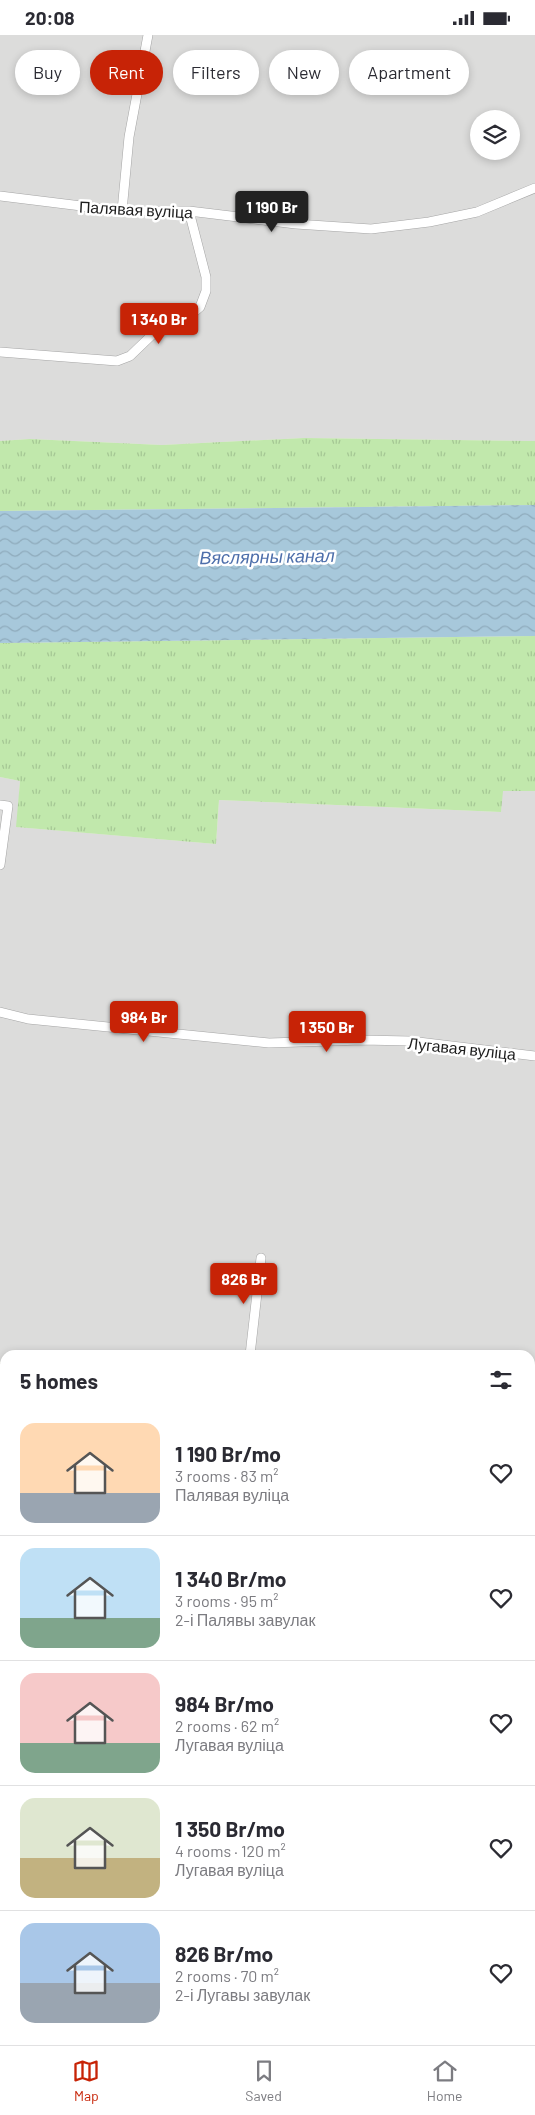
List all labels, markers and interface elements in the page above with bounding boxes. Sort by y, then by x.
text: 20:08 [25,6,75,29]
chip: Buy [15,50,80,95]
chip: Rent [90,50,163,95]
chip: Filters [173,50,259,95]
chip: New [269,50,339,95]
chip: Apartment [349,50,469,95]
map controls [470,110,520,160]
button: layers [470,110,520,160]
pin: 1 190 Br [220,191,324,233]
street label: Палявая вуліца [78,197,194,221]
text: 1 190 Br [246,197,298,216]
pin: 1 340 Br [107,303,211,345]
text: 1 340 Br [131,309,187,328]
water label: Вяслярны канал [199,544,335,568]
pin: 984 Br [103,1001,185,1043]
text: 984 Br [121,1007,167,1026]
pin: 1 350 Br [275,1011,379,1053]
text: 1 350 Br [300,1017,354,1036]
street label: Лугавая вуліца [407,1033,517,1063]
pin: 826 Br [203,1263,285,1305]
text: 826 Br [221,1269,267,1288]
icon: filters [487,1366,515,1394]
text: 5 homes [20,1368,98,1393]
text: 1 190 Br/mo [175,1441,281,1466]
icon: home [60,1443,120,1503]
icon: heart [487,1459,515,1487]
text: 3 rooms · 83 m² [175,1466,279,1485]
text: Палявая вуліца [175,1485,289,1504]
text: 1 340 Br/mo [175,1566,286,1591]
icon: home [60,1568,120,1628]
icon: heart [487,1584,515,1612]
text: 3 rooms · 95 m² [175,1591,279,1610]
text: 2-і Палявы завулак [175,1610,316,1629]
text: 984 Br/mo [175,1691,274,1716]
icon: home [60,1693,120,1753]
icon: heart [487,1709,515,1737]
text: 2 rooms · 62 m² [175,1716,279,1735]
text: Лугавая вуліца [175,1735,284,1754]
text: 1 350 Br/mo [175,1816,285,1841]
icon: home [60,1818,120,1878]
icon: heart [487,1834,515,1862]
text: 4 rooms · 120 m² [175,1841,286,1860]
text: Лугавая вуліца [175,1860,284,1879]
text: 826 Br/mo [175,1941,273,1966]
icon: home [60,1943,120,2003]
icon: heart [487,1959,515,1987]
text: 2 rooms · 70 m² [175,1966,279,1985]
text: 2-і Лугавы завулак [175,1985,310,2004]
tab: Map [72,2057,100,2104]
tab: Saved [245,2057,282,2104]
tab: Home [427,2057,463,2104]

